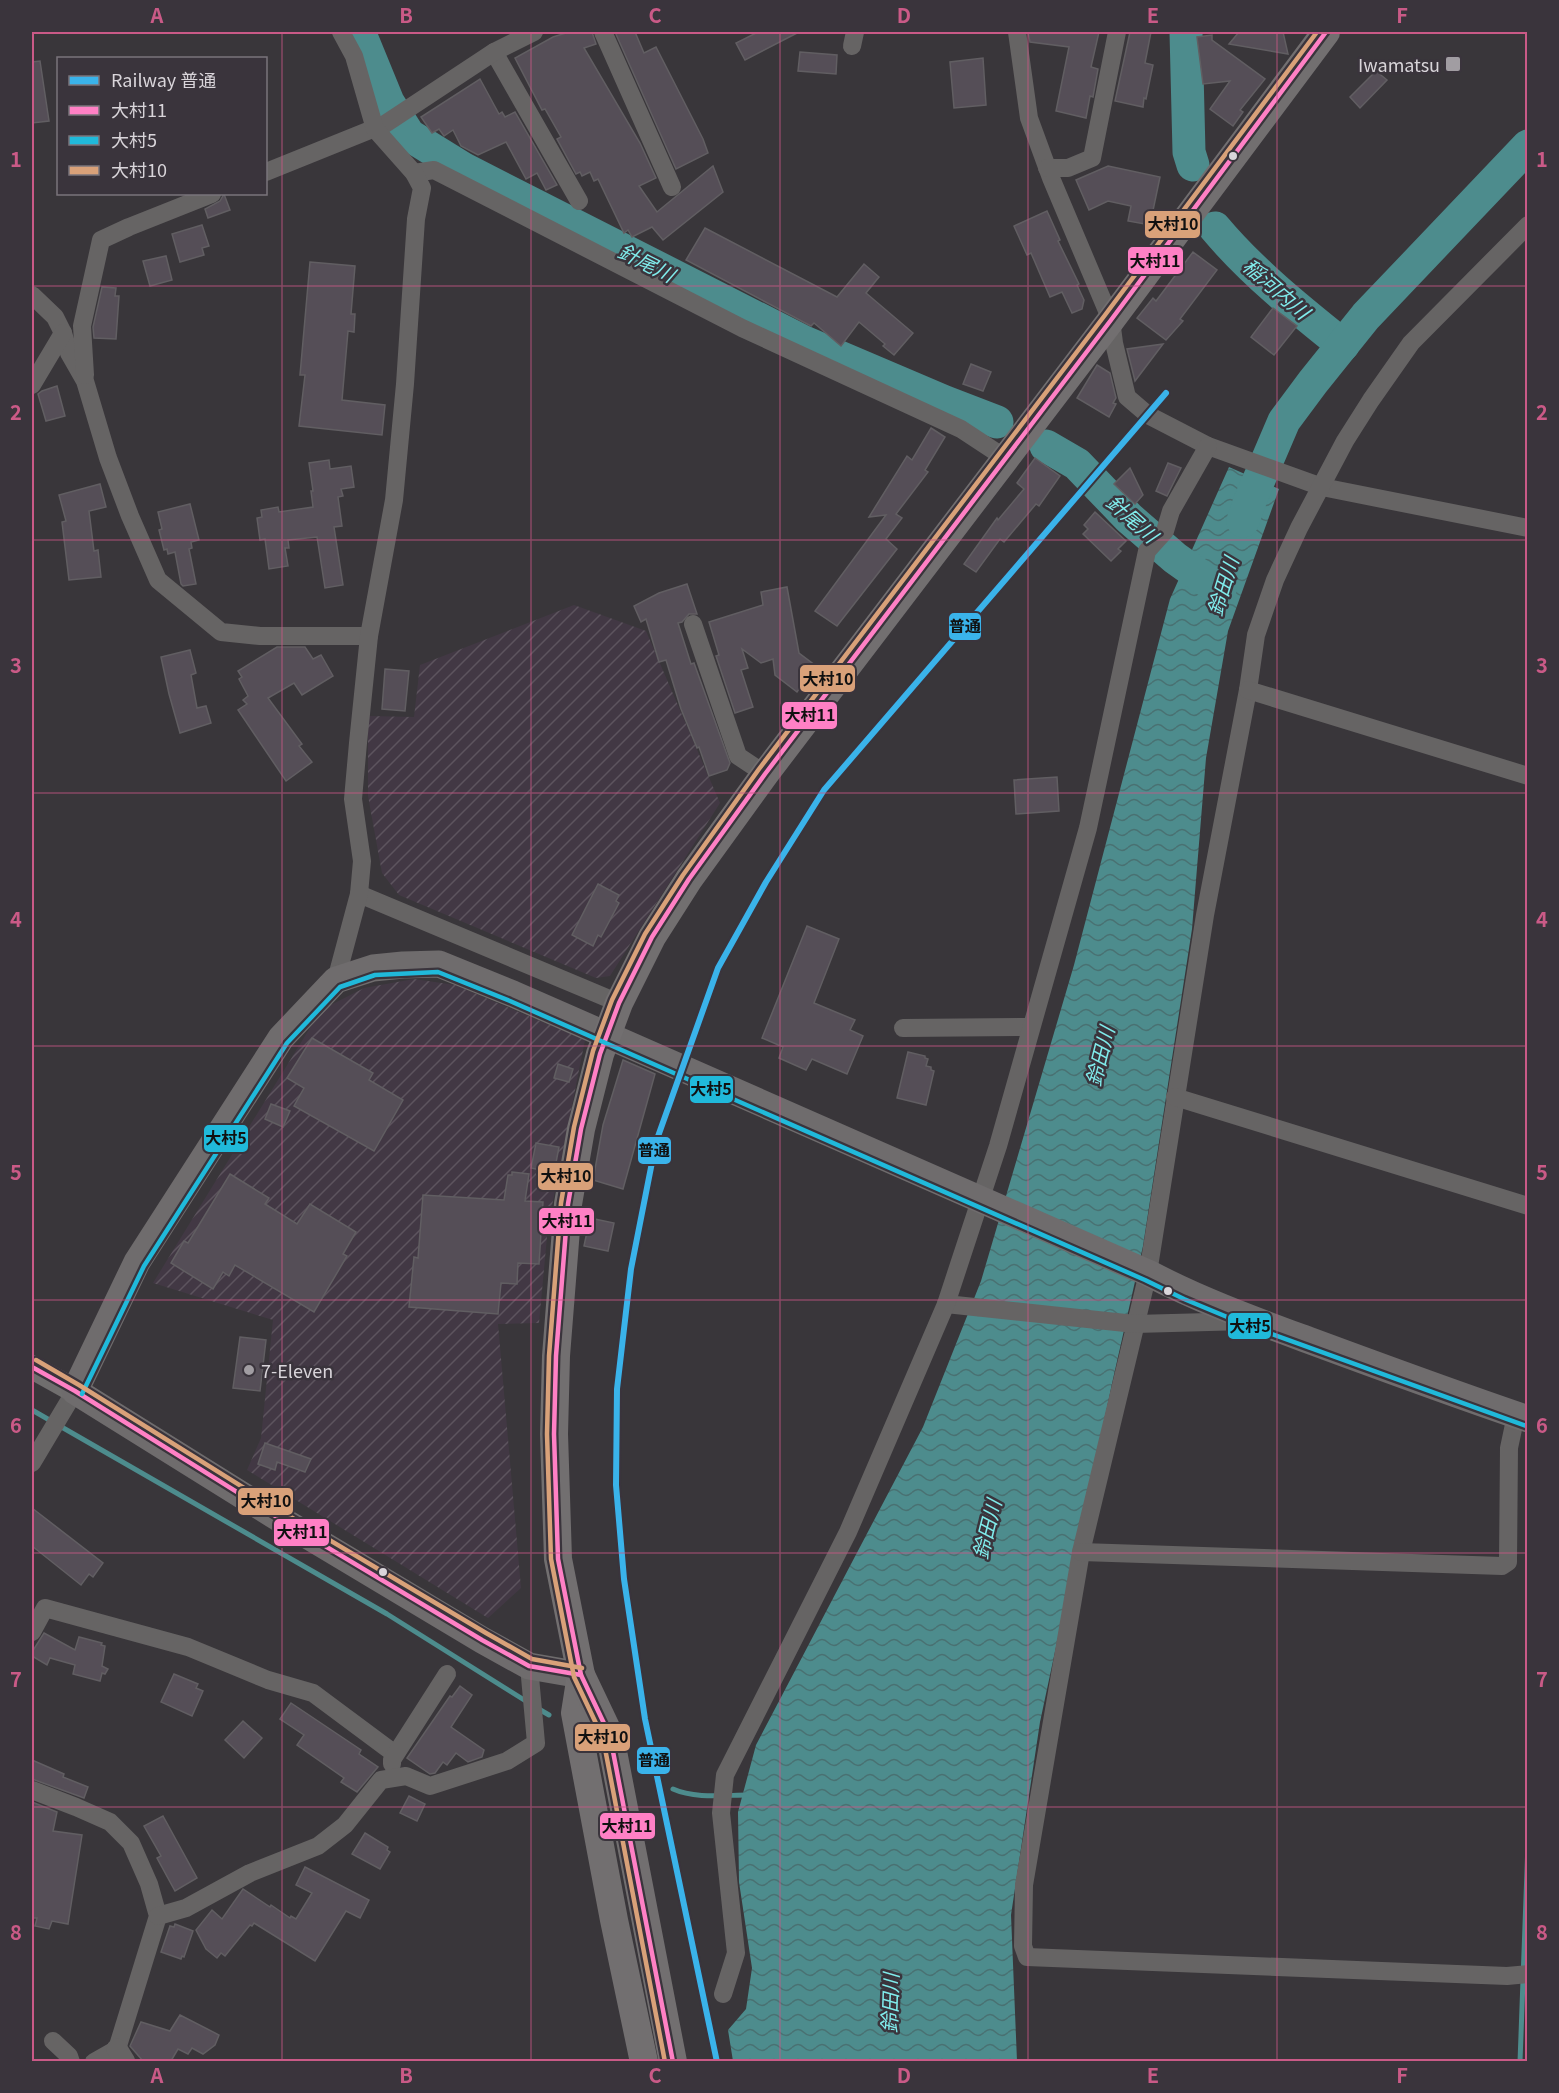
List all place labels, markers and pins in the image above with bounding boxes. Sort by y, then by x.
place label: Iwamatsu [1358,51,1440,77]
marker: Iwamatsu [1444,55,1462,73]
unlabelled marker [1227,150,1239,162]
unlabelled marker [1162,1285,1174,1297]
place label: 7-Eleven [261,1357,333,1383]
marker: 7-Eleven [242,1363,256,1377]
unlabelled marker [377,1566,389,1578]

